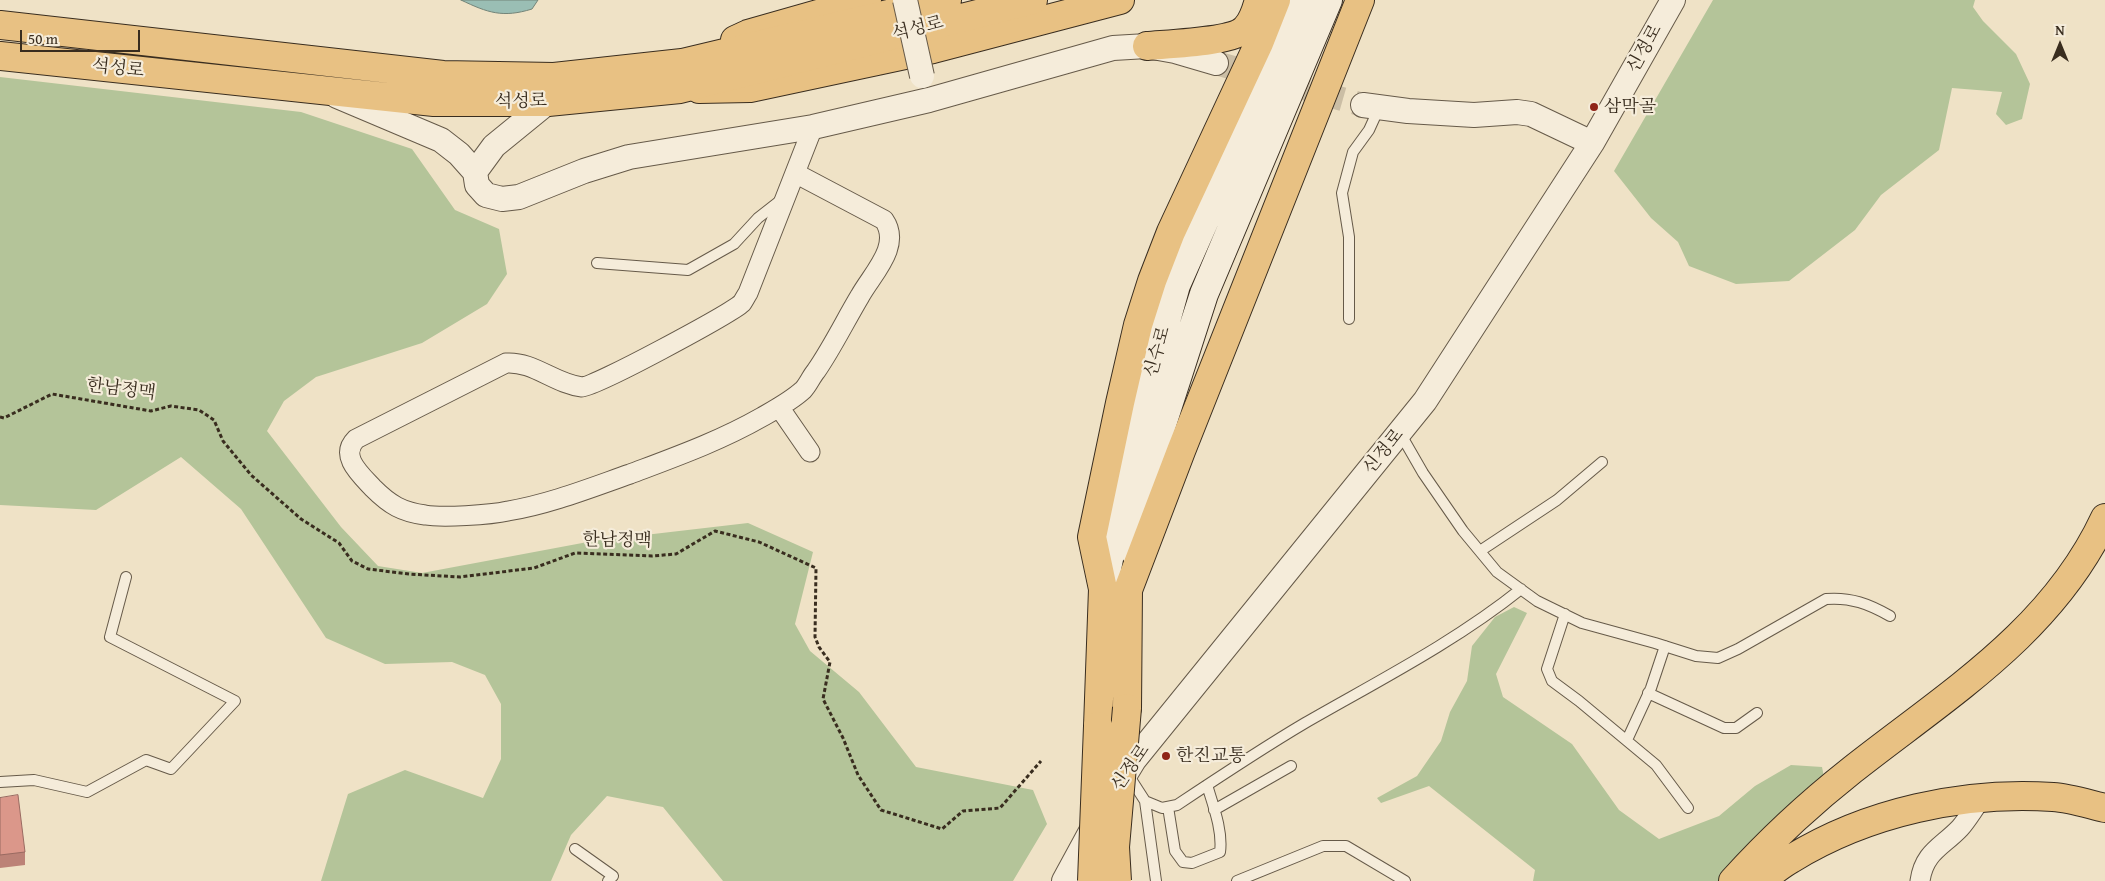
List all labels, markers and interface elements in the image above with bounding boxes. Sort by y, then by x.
street label: 석성로 [890,12,946,46]
scale bar [22,20,142,52]
north arrow [2035,20,2085,70]
text: N [2055,20,2065,40]
street label: 신정로 [1623,21,1667,77]
text: 50 m [28,28,58,49]
street label: 석성로 [91,56,145,82]
street label: 석성로 [495,91,547,113]
place label: 삼막골 [1604,96,1656,118]
marker: 삼막골 [1588,101,1600,113]
street label: 신수로 [1140,324,1176,380]
street label: 한남정맥 [85,375,157,405]
street label: 신정로 [1359,425,1409,479]
street label: 한남정맥 [582,530,652,552]
street label: 신정로 [1107,740,1155,796]
place label: 한진교통 [1176,745,1246,767]
marker: 한진교통 [1160,750,1172,762]

